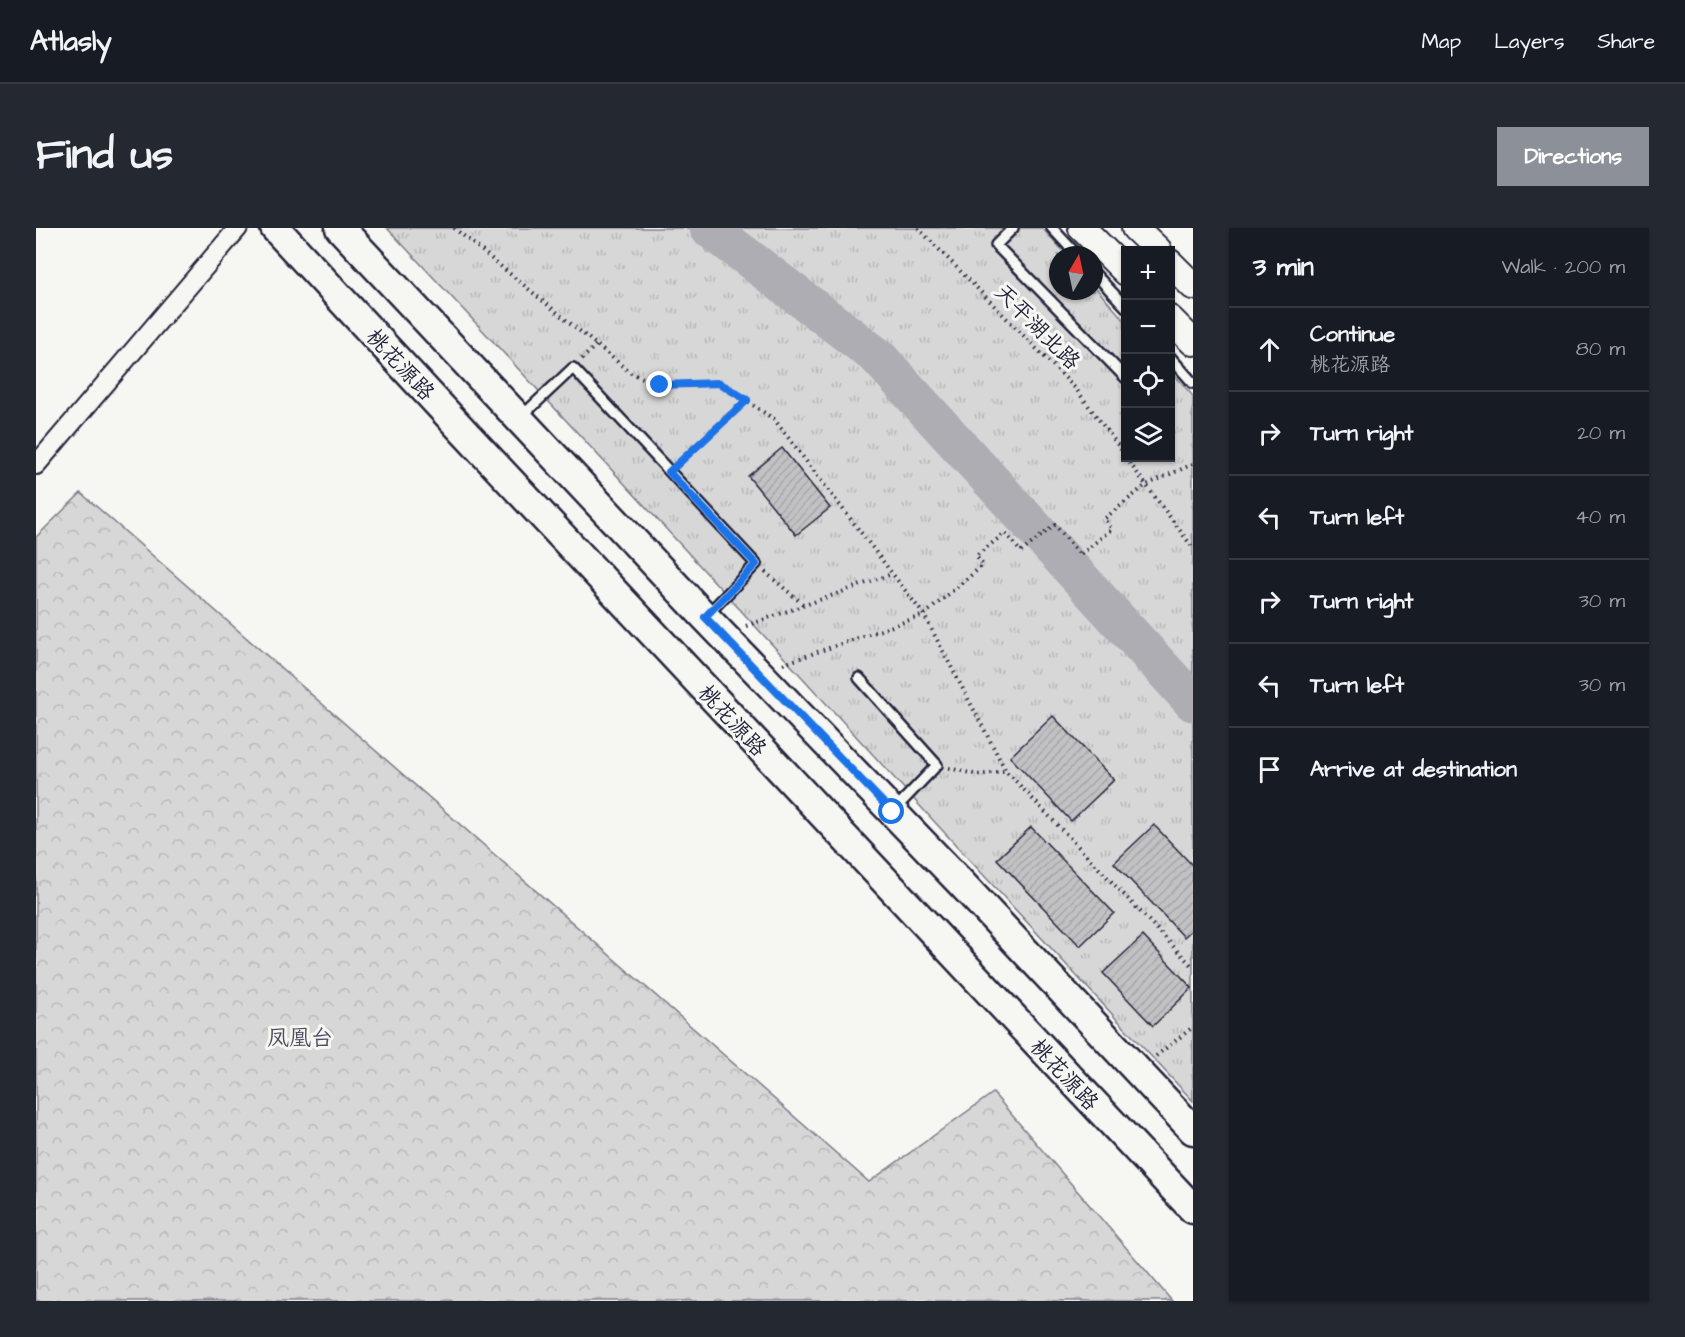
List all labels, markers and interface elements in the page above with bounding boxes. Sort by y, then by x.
text: Atlasly [30,22,112,61]
text: Map [1421,27,1461,56]
text: Layers [1494,27,1564,56]
text: Share [1597,27,1655,56]
text: Find us [36,127,173,185]
button: Directions [1497,127,1649,186]
north arrow [1049,246,1103,300]
map controls [1121,246,1175,462]
button: + [1121,246,1175,300]
text: 3 min [1253,249,1314,285]
text: Walk · 200 m [1502,253,1625,281]
street label: 天平湖北路 [987,277,1087,377]
button: − [1121,300,1175,354]
text: Continue [1310,319,1395,350]
street label: 桃花源路 [359,322,441,408]
icon: ahead [1253,333,1286,366]
text: 80 m [1576,335,1625,363]
text: 桃花源路 [1310,351,1390,379]
button: locate [1121,354,1175,408]
route end [646,371,672,397]
button: layers [1121,408,1175,462]
icon: right [1253,417,1286,450]
text: Turn right [1310,418,1413,449]
text: 20 m [1577,419,1625,447]
icon: left [1253,501,1286,534]
text: Turn left [1310,502,1404,533]
text: 40 m [1575,503,1625,531]
icon: right [1253,585,1286,618]
text: Turn right [1310,586,1413,617]
text: 30 m [1579,587,1625,615]
icon: left [1253,669,1286,702]
text: Turn left [1310,670,1404,701]
text: 30 m [1579,671,1625,699]
street label: 桃花源路 [691,678,773,764]
icon: arrive [1253,753,1286,786]
text: Arrive at destination [1310,754,1517,785]
route start [878,798,904,824]
park label: 凤凰台 [267,1023,333,1054]
street label: 桃花源路 [1023,1032,1105,1118]

